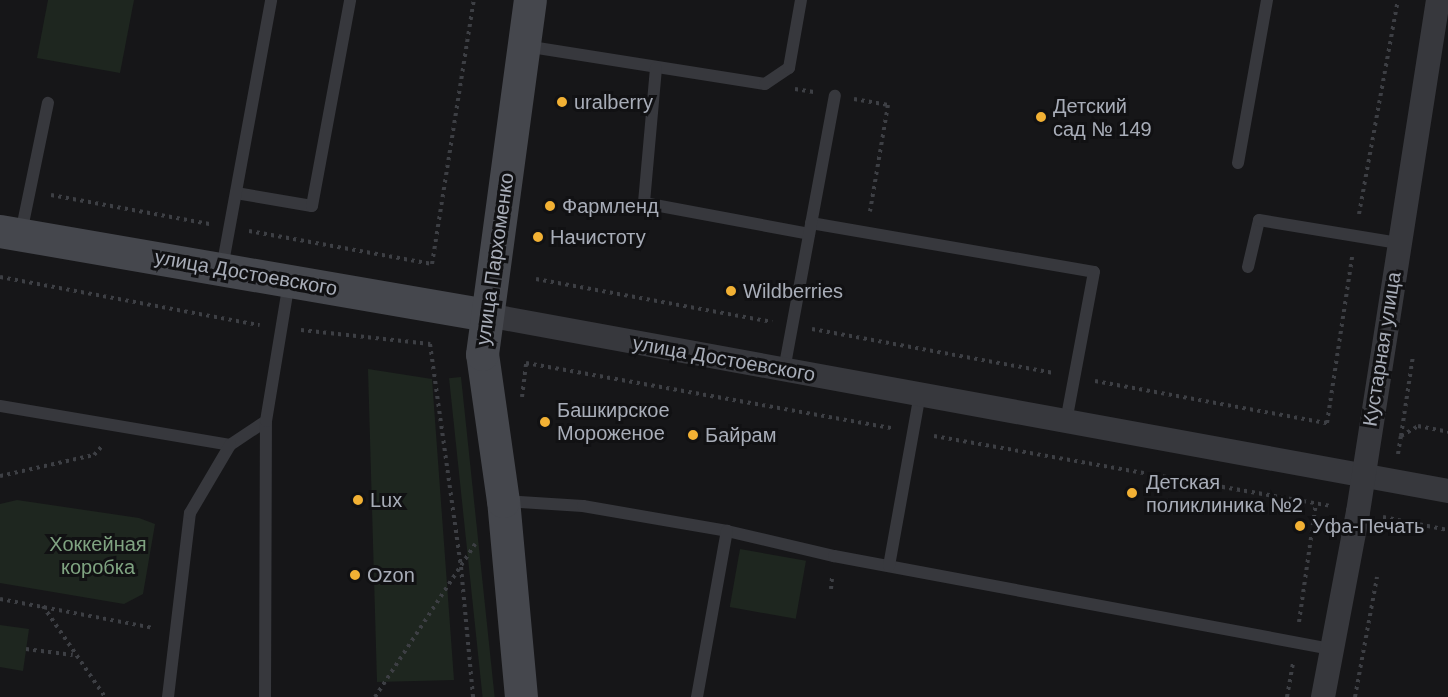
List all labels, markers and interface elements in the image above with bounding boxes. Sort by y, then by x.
place label: uralberry [574,90,653,114]
place label: Детский сад № 149 [1053,94,1152,141]
marker: uralberry [555,95,569,109]
marker: Детский сад № 149 [1034,110,1048,124]
street label: улица Пархоменко [471,171,519,347]
place label: Фармленд [562,194,659,218]
marker: Фармленд [543,199,557,213]
place label: Начистоту [550,225,646,249]
marker: Начистоту [531,230,545,244]
street label: улица Достоевского [153,245,339,301]
street label: Кустарная улица [1358,270,1406,428]
place label: Wildberries [743,279,843,303]
marker: Wildberries [724,284,738,298]
street label: улица Достоевского [631,331,817,387]
place label: Башкирское Мороженое [557,398,670,445]
marker: Башкирское Мороженое [538,415,552,429]
place label: Байрам [705,423,776,447]
marker: Байрам [686,428,700,442]
place label: Детская поликлиника №2 [1146,470,1303,517]
marker: Детская поликлиника №2 [1123,484,1141,502]
place label: Lux [370,488,402,512]
marker: Lux [351,493,365,507]
place label: Уфа-Печать [1312,514,1424,538]
marker: Уфа-Печать [1293,519,1307,533]
park label: Хоккейная коробка [49,532,147,579]
place label: Ozon [367,563,415,587]
marker: Ozon [348,568,362,582]

